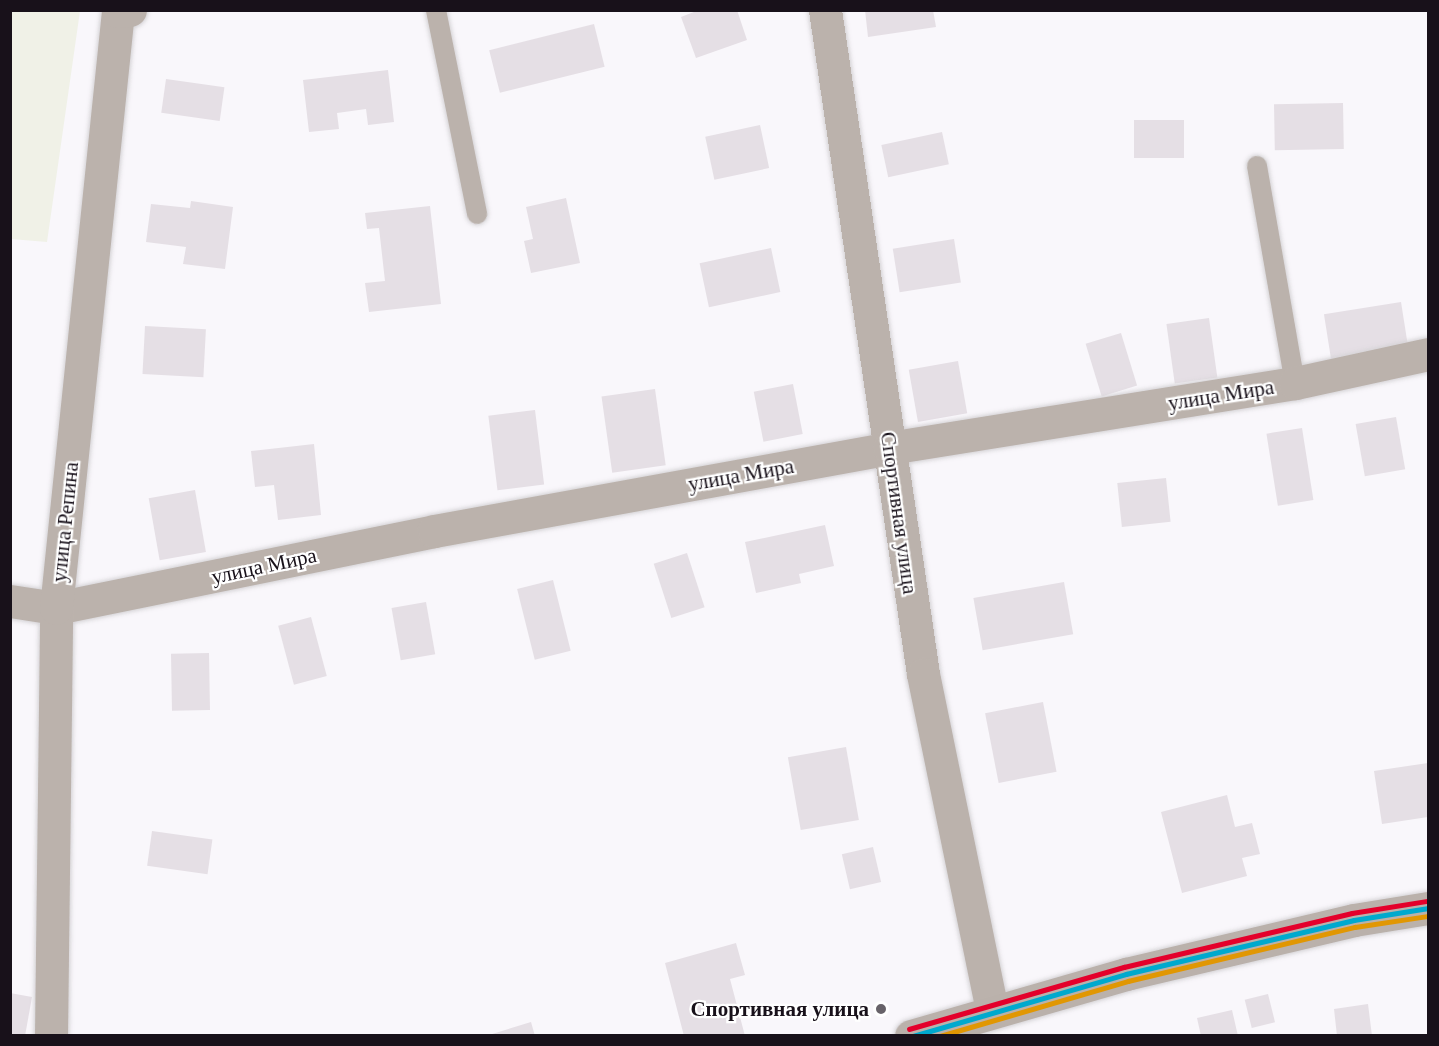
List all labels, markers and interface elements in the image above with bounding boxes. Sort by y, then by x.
street label: улица Мира [1166,374,1276,416]
street label: Спортивная улица [875,430,923,596]
street label: улица Мира [686,453,796,497]
street label: улица Репина [46,461,84,583]
street label: улица Мира [209,543,319,589]
place label: Спортивная улица [690,996,869,1022]
marker: Спортивная улица [874,1002,888,1016]

